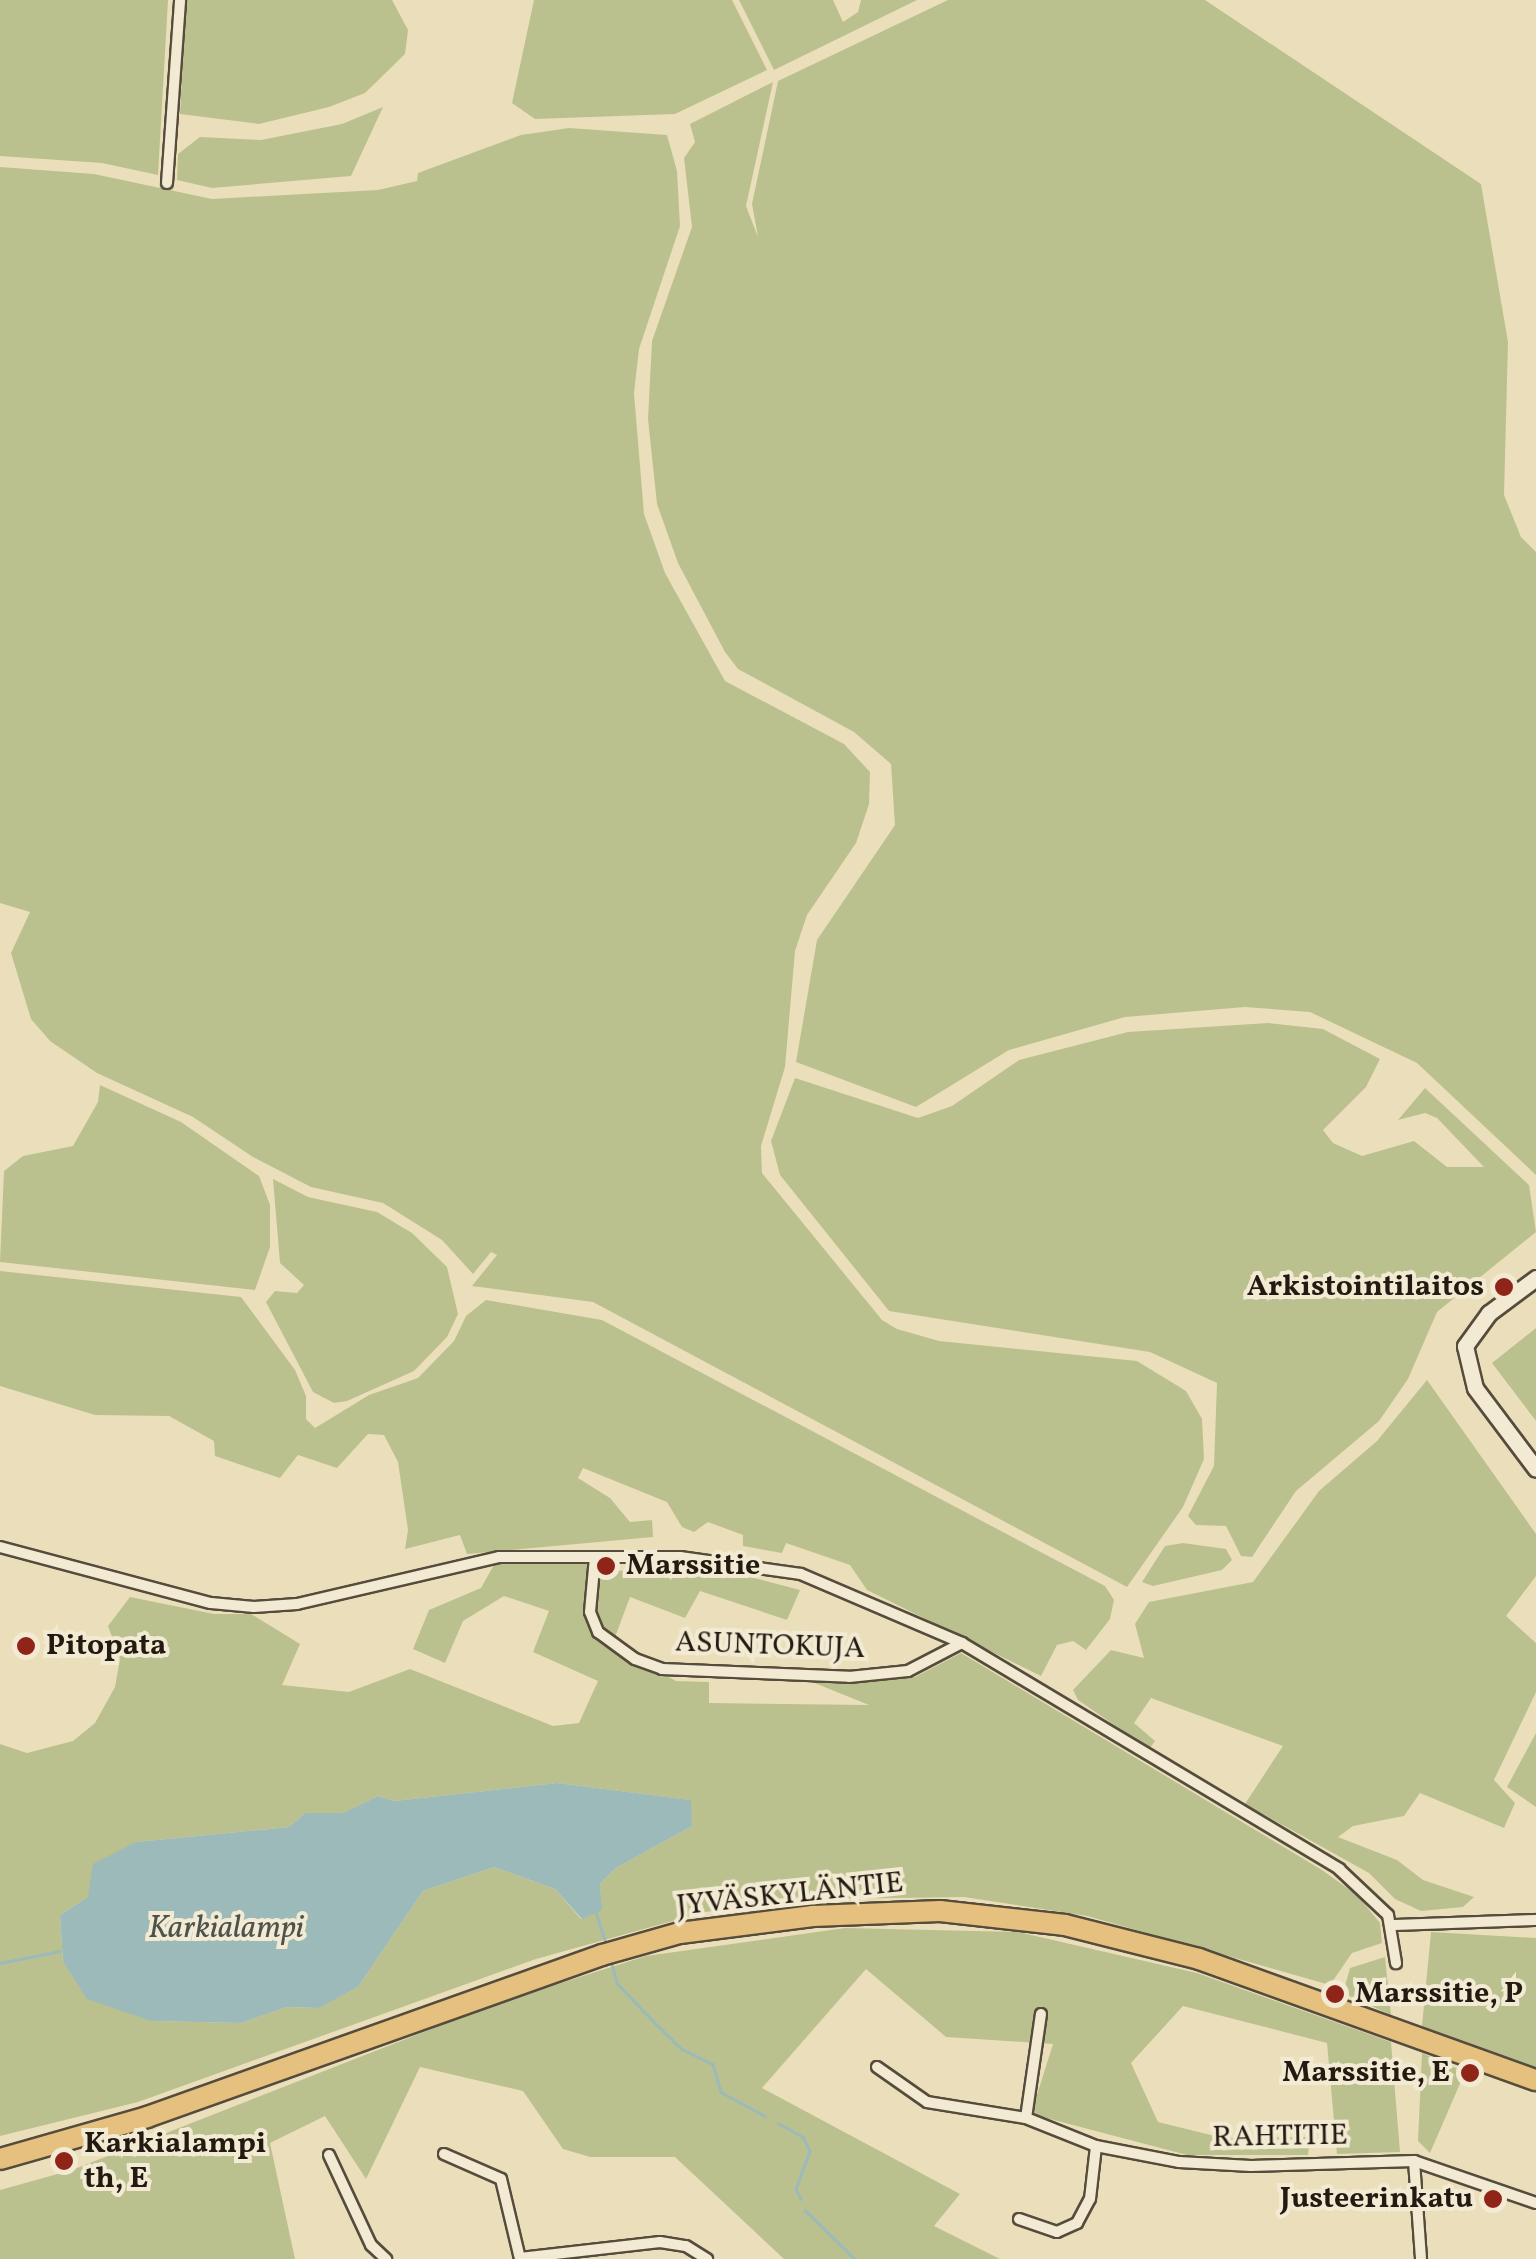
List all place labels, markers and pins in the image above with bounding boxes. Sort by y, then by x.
place label: Arkistointilaitos [1247,1269,1484,1305]
marker: Arkistointilaitos [1493,1276,1515,1298]
place label: Marssitie [626,1548,760,1584]
marker: Marssitie [595,1555,617,1577]
place label: Pitopata [46,1628,166,1664]
marker: Pitopata [15,1635,37,1657]
place label: Marssitie, P [1355,1976,1523,2012]
marker: Marssitie, P [1324,1983,1346,2005]
place label: Marssitie, E [1282,2055,1450,2091]
marker: Marssitie, E [1459,2062,1481,2084]
place label: Karkialampi th, E [84,2126,266,2196]
marker: Karkialampi th, E [53,2150,75,2172]
place label: Justeerinkatu [1280,2181,1473,2217]
marker: Justeerinkatu [1482,2188,1504,2210]

